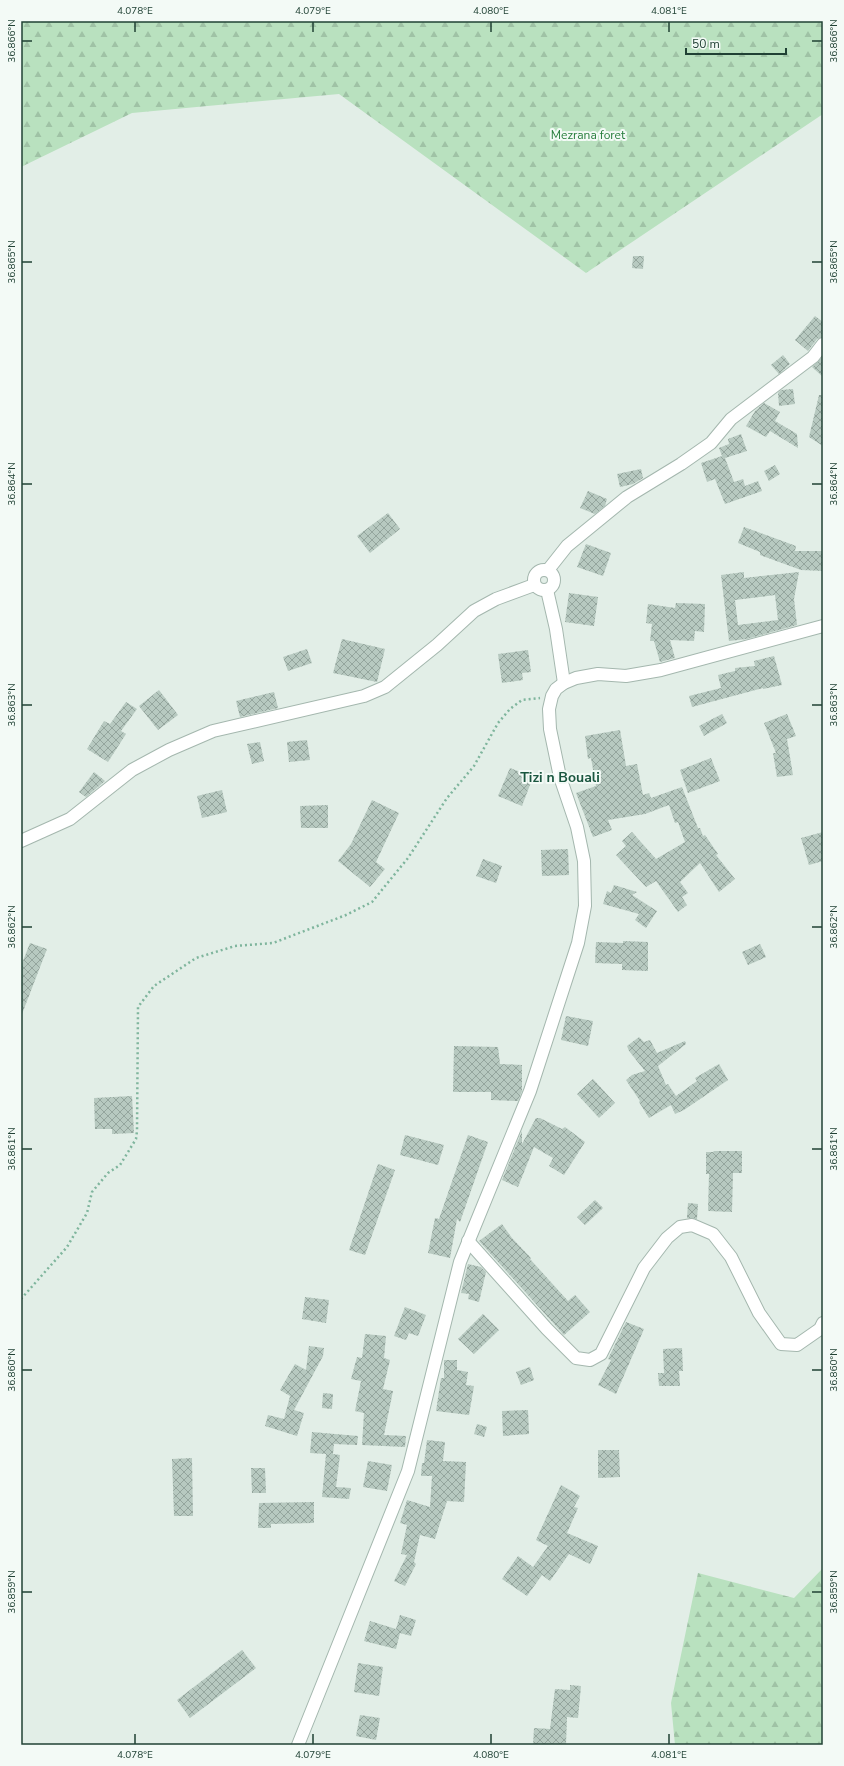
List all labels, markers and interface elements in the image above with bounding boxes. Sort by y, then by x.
text: 4.078°E [117,4,153,18]
text: 4.079°E [295,4,331,18]
text: 4.080°E [473,4,509,18]
text: 4.081°E [651,4,687,18]
text: 36.866°N [5,19,19,63]
text: 36.866°N [827,19,841,63]
scale bar [686,30,786,56]
text: 50 m [692,36,720,52]
park label: Mezrana foret [551,127,626,143]
text: 36.865°N [5,240,19,284]
text: 36.865°N [827,240,841,284]
text: 36.864°N [5,462,19,506]
text: 36.864°N [827,462,841,506]
text: 36.863°N [5,683,19,727]
text: 36.863°N [827,683,841,727]
district label: Tizi n Bouali [520,768,600,787]
text: 36.862°N [5,905,19,949]
text: 36.862°N [827,905,841,949]
text: 36.861°N [5,1127,19,1171]
text: 36.861°N [827,1127,841,1171]
text: 36.860°N [5,1348,19,1392]
text: 36.860°N [827,1348,841,1392]
text: 36.859°N [5,1570,19,1614]
text: 36.859°N [827,1570,841,1614]
text: 4.078°E [117,1748,153,1762]
text: 4.079°E [295,1748,331,1762]
text: 4.080°E [473,1748,509,1762]
text: 4.081°E [651,1748,687,1762]

